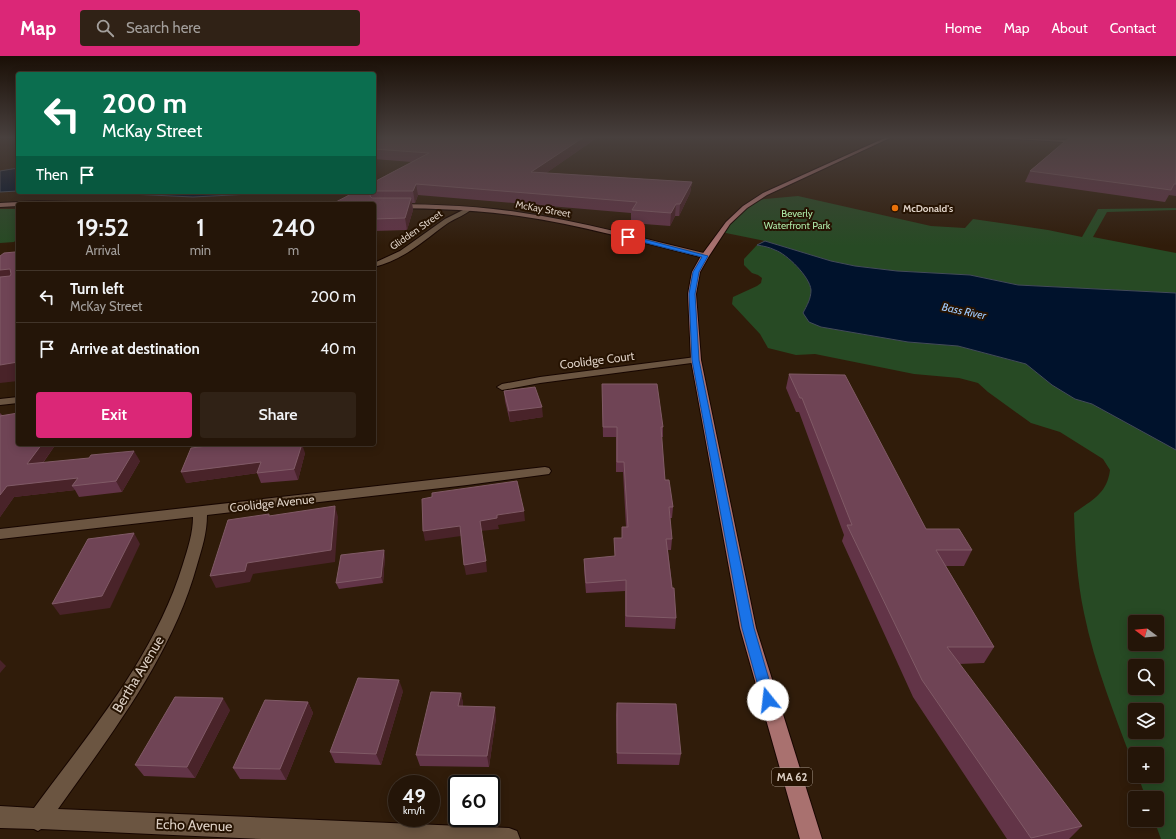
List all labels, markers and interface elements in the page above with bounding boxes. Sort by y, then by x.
search box [80,10,360,46]
text: Map [20,17,56,40]
icon: search [94,17,116,39]
text: Search here [126,19,201,37]
text: Home [945,19,982,37]
text: Map [1004,19,1029,37]
text: About [1051,19,1088,37]
text: Contact [1110,19,1156,37]
text: 200 m [102,86,187,120]
icon: left [36,88,88,140]
text: McKay Street [102,120,202,142]
icon: arrive [76,164,98,186]
text: Then [36,166,68,184]
street label: McKay Street [514,198,572,220]
place label: McDonald's [903,202,953,215]
marker: McDonald's [890,203,900,213]
street label: Glidden Street [387,207,445,253]
park label: Beverly Waterfront Park [764,207,831,232]
text: 19:52 [76,213,129,242]
text: 1 [196,213,205,242]
text: 240 [272,213,316,242]
pin [611,220,645,254]
icon: arrive [617,226,639,248]
text: Arrival [86,242,120,258]
text: min [190,242,211,258]
text: m [288,242,299,258]
text: Turn left [70,280,124,298]
icon: left [36,286,58,308]
text: 200 m [311,288,356,306]
text: McKay Street [70,298,142,314]
water label: Bass River [941,300,988,323]
icon: arrive [36,338,58,360]
text: Arrive at destination [70,340,200,358]
text: 40 m [320,340,356,358]
street label: Coolidge Court [559,348,635,372]
button: Exit [36,392,192,438]
button: Share [200,392,356,438]
street label: Coolidge Avenue [229,491,315,515]
north arrow [1128,615,1164,651]
map controls [1128,615,1164,827]
street label: Bertha Avenue [108,632,168,716]
button: search [1128,659,1164,695]
position arrow [747,679,789,721]
button: layers [1128,703,1164,739]
button: + [1128,747,1164,783]
road number: MA 62 [772,768,812,786]
speed limit sign: 60 [448,775,500,827]
text: 49 [402,784,426,808]
button: − [1128,791,1164,827]
text: km/h [403,804,425,817]
street label: Echo Avenue [155,815,233,835]

